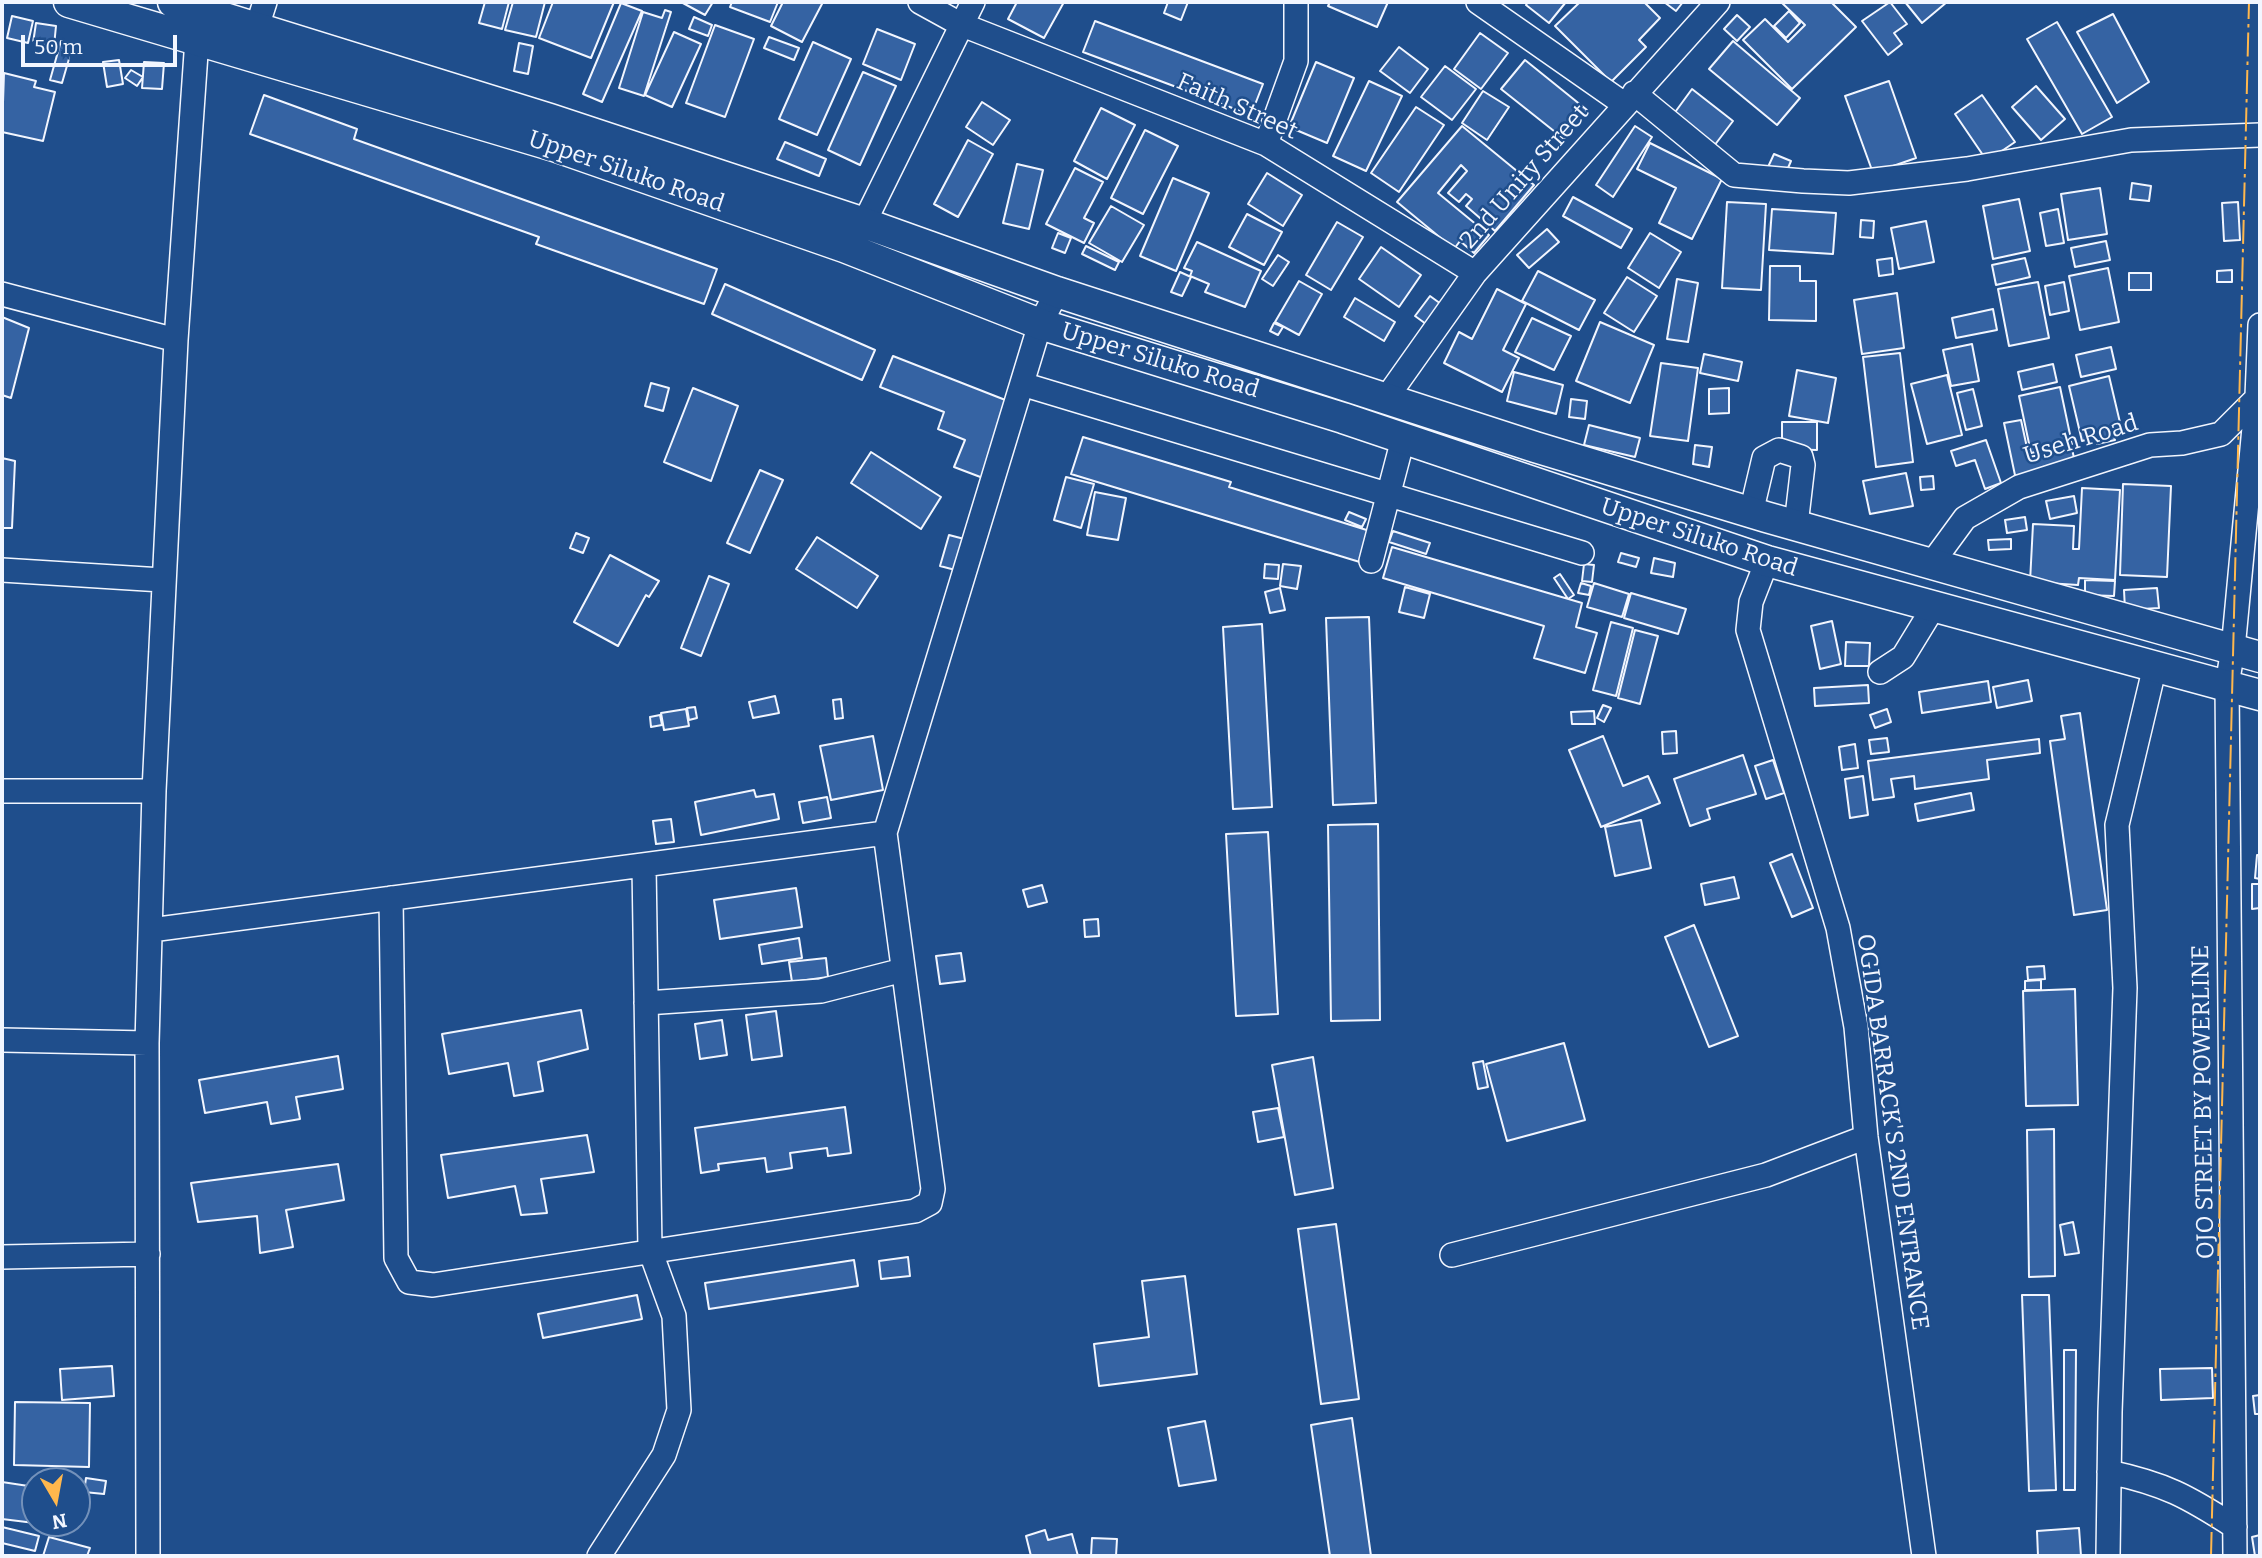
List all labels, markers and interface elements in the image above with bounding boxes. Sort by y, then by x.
scale bar [24,21,180,65]
text: 50 m [34,34,83,60]
street label: Faith Street [1172,68,1302,146]
street label: 2nd Unity Street [1455,99,1595,255]
street label: Upper Siluko Road [524,125,728,219]
street label: Upper Siluko Road [1058,317,1262,405]
street label: Useh Road [2020,409,2142,471]
street label: Upper Siluko Road [1597,493,1801,583]
street label: OGIDA BARRACK'S 2ND ENTRANCE [1850,932,1934,1332]
street label: OJO STREET BY POWERLINE [2187,945,2221,1259]
north arrow [21,1467,91,1537]
text: N [50,1509,69,1534]

